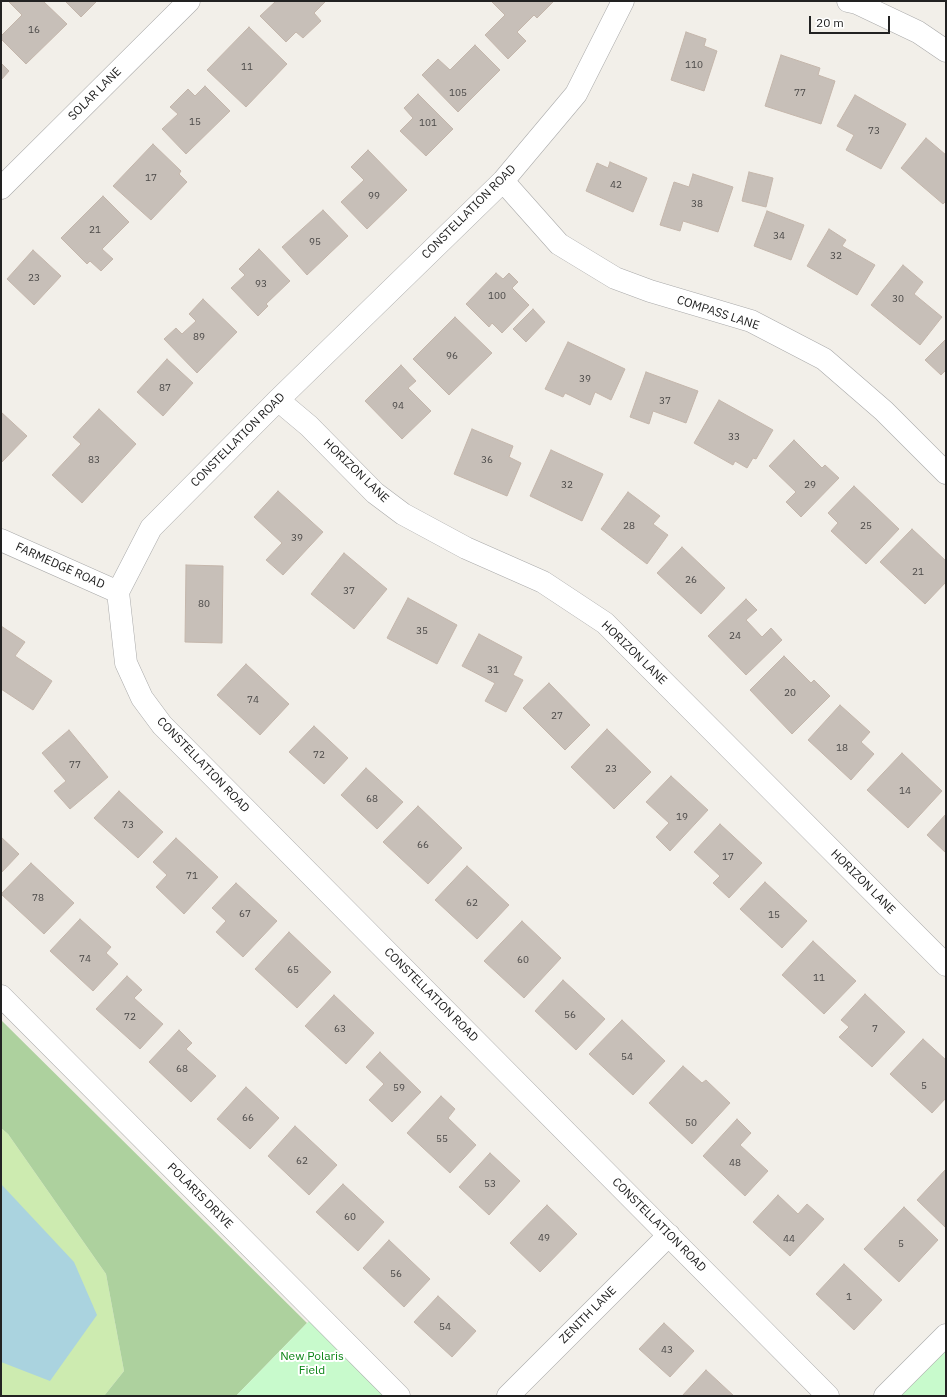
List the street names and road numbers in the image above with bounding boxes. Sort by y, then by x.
street label: SOLAR LANE [65,64,125,124]
street label: CONSTELLATION ROAD [419,162,519,262]
street label: COMPASS LANE [675,293,761,333]
street label: CONSTELLATION ROAD [188,390,288,490]
street label: HORIZON LANE [320,436,392,506]
street label: FARMEDGE ROAD [13,540,107,592]
street label: HORIZON LANE [598,618,670,688]
street label: CONSTELLATION ROAD [154,714,252,816]
street label: HORIZON LANE [828,847,898,917]
street label: CONSTELLATION ROAD [381,945,481,1045]
street label: POLARIS DRIVE [164,1160,236,1232]
street label: CONSTELLATION ROAD [609,1175,709,1275]
street label: ZENITH LANE [556,1283,620,1347]

